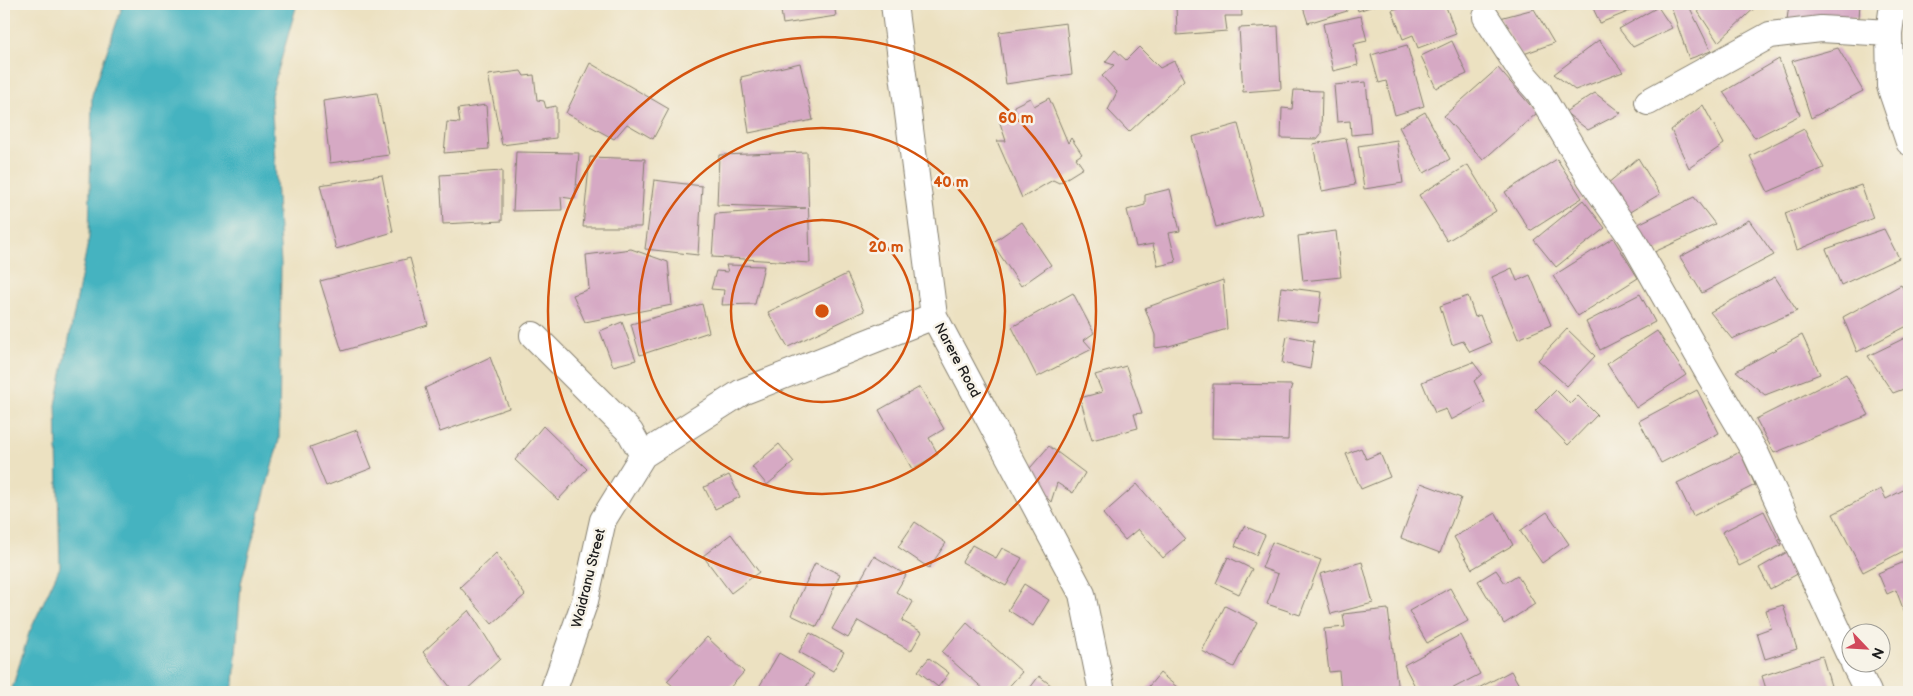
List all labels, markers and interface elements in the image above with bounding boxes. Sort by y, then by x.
text: 60 m [998,109,1034,128]
text: 40 m [933,173,969,192]
text: 20 m [869,238,904,257]
centre of rings [813,302,831,320]
street label: Narere Road [931,320,984,401]
street label: Waidranu Street [568,526,609,629]
north arrow [1840,624,1890,674]
text: N [1867,645,1887,662]

